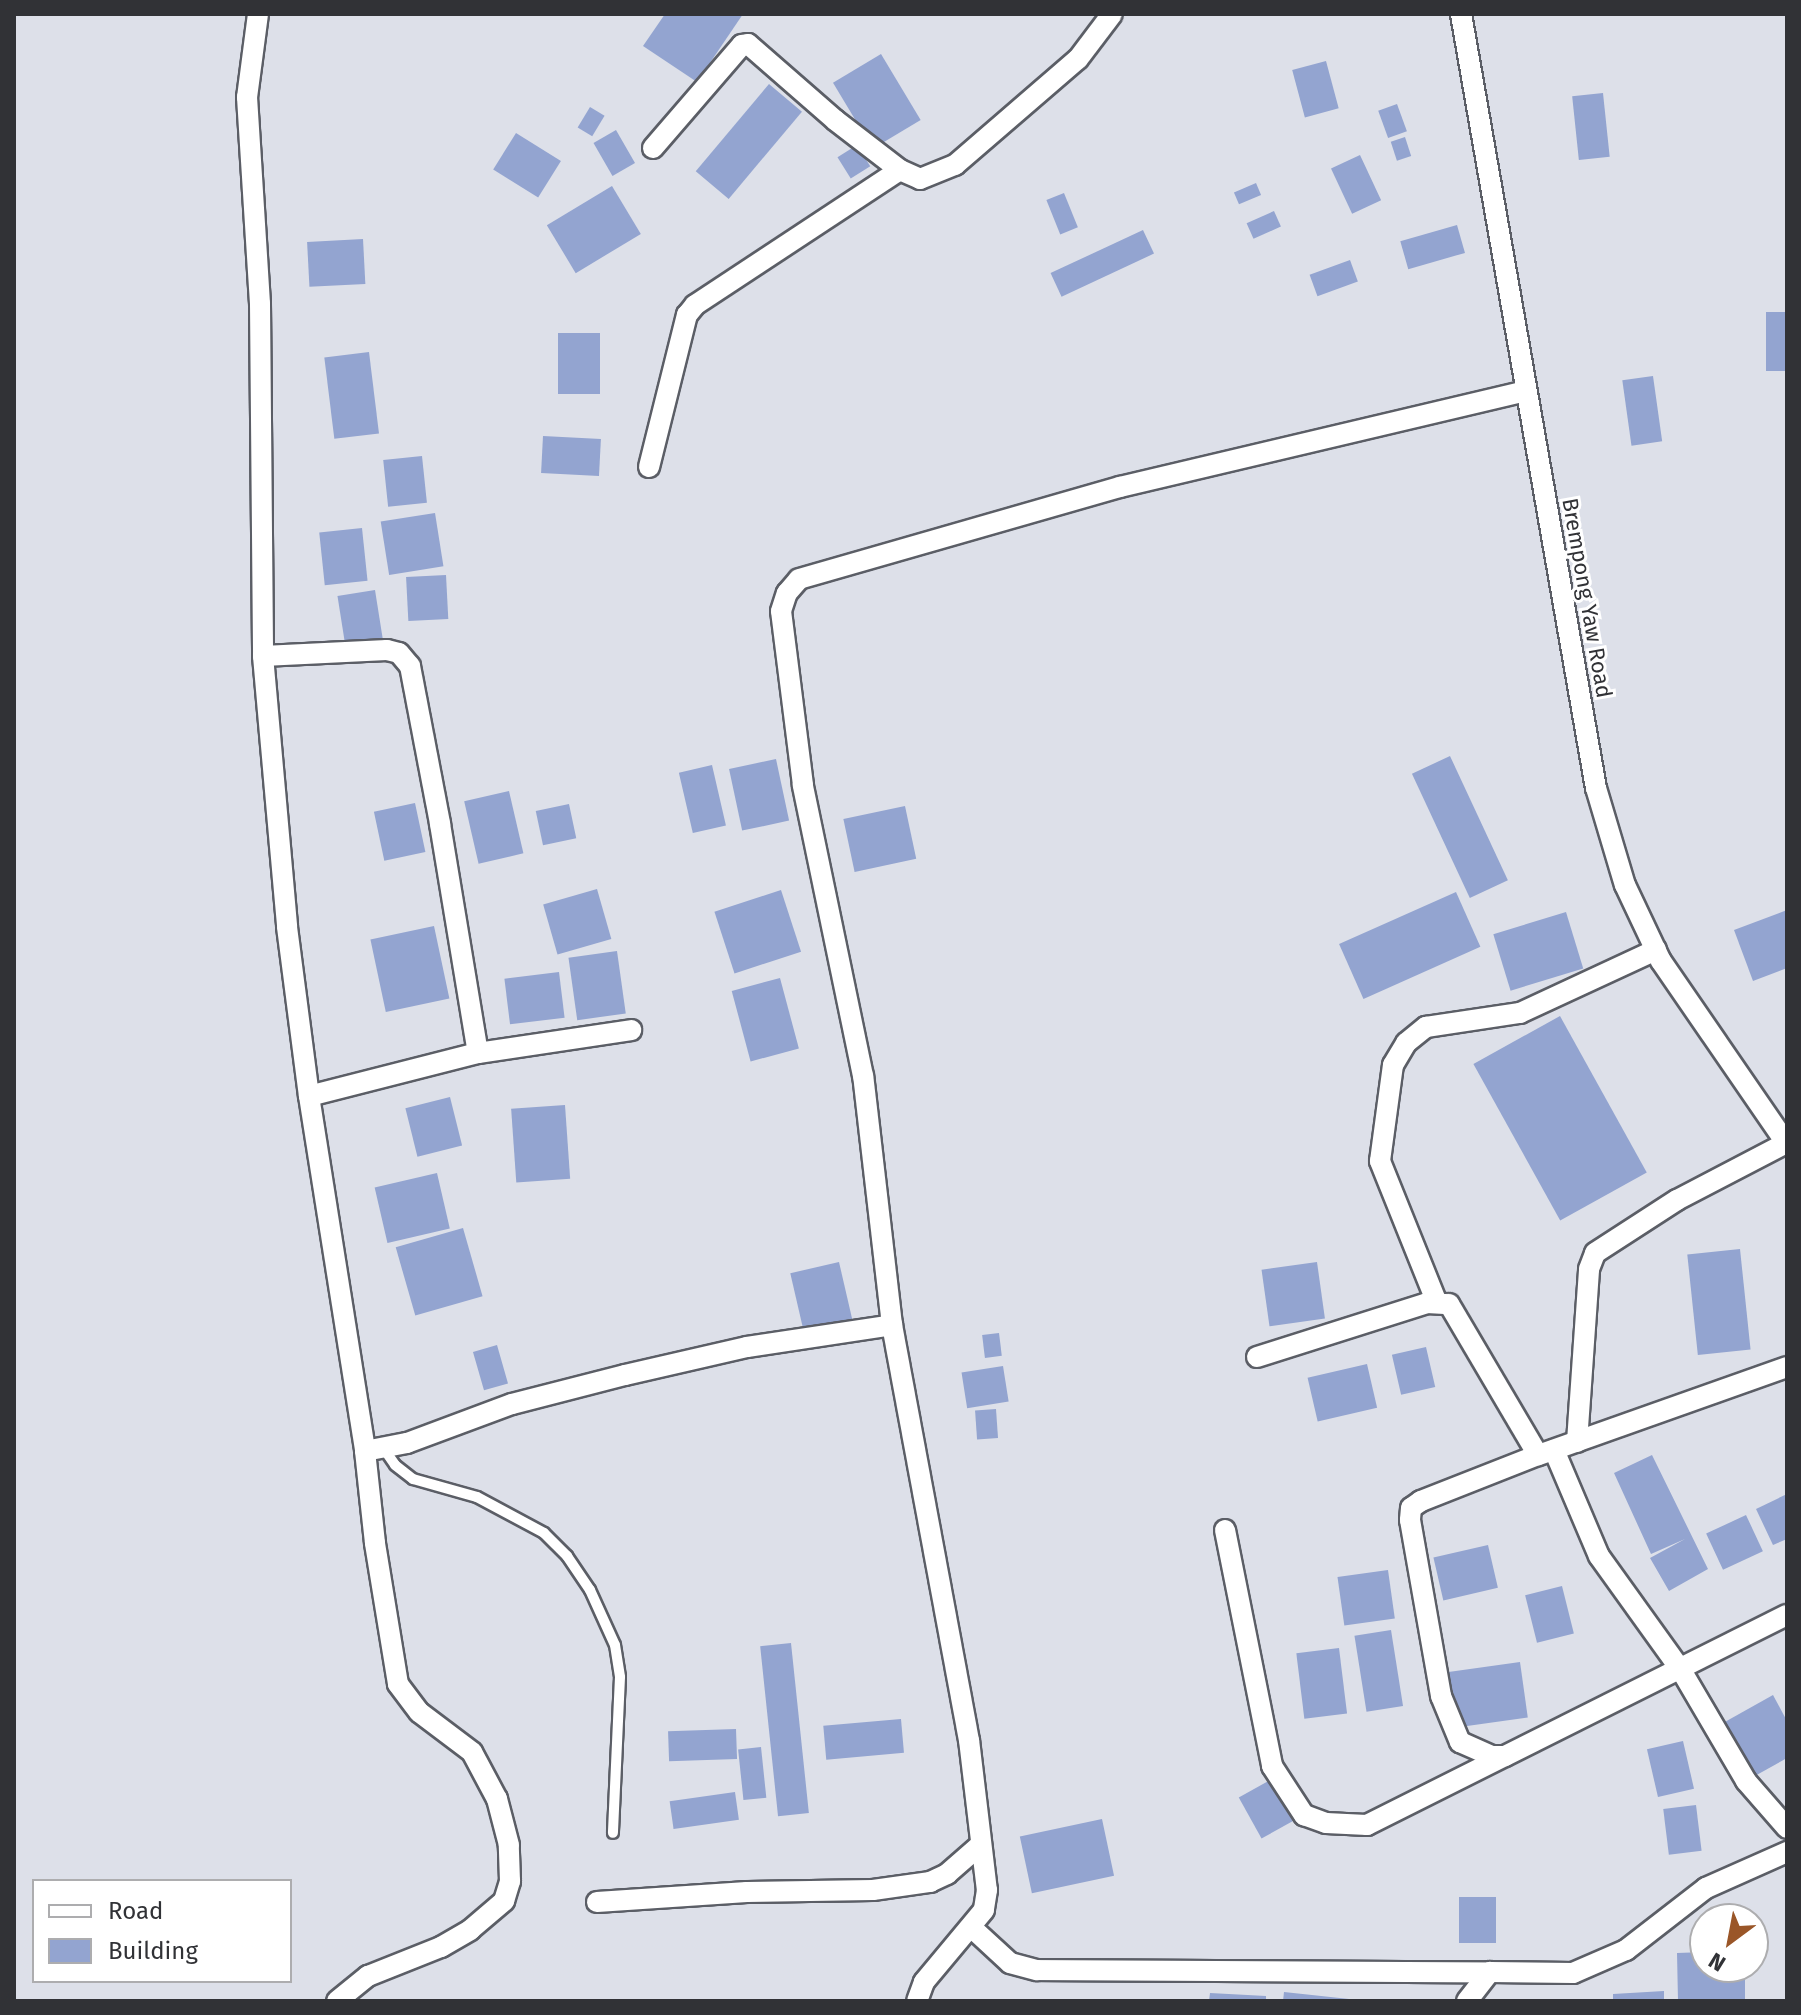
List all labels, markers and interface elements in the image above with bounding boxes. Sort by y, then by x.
street label: Brempong Yaw Road [1556,496,1618,700]
legend [32,1879,292,1983]
text: Road [108,1897,163,1925]
north arrow [1689,1903,1769,1983]
text: Building [108,1937,198,1965]
text: N [1704,1947,1730,1977]

